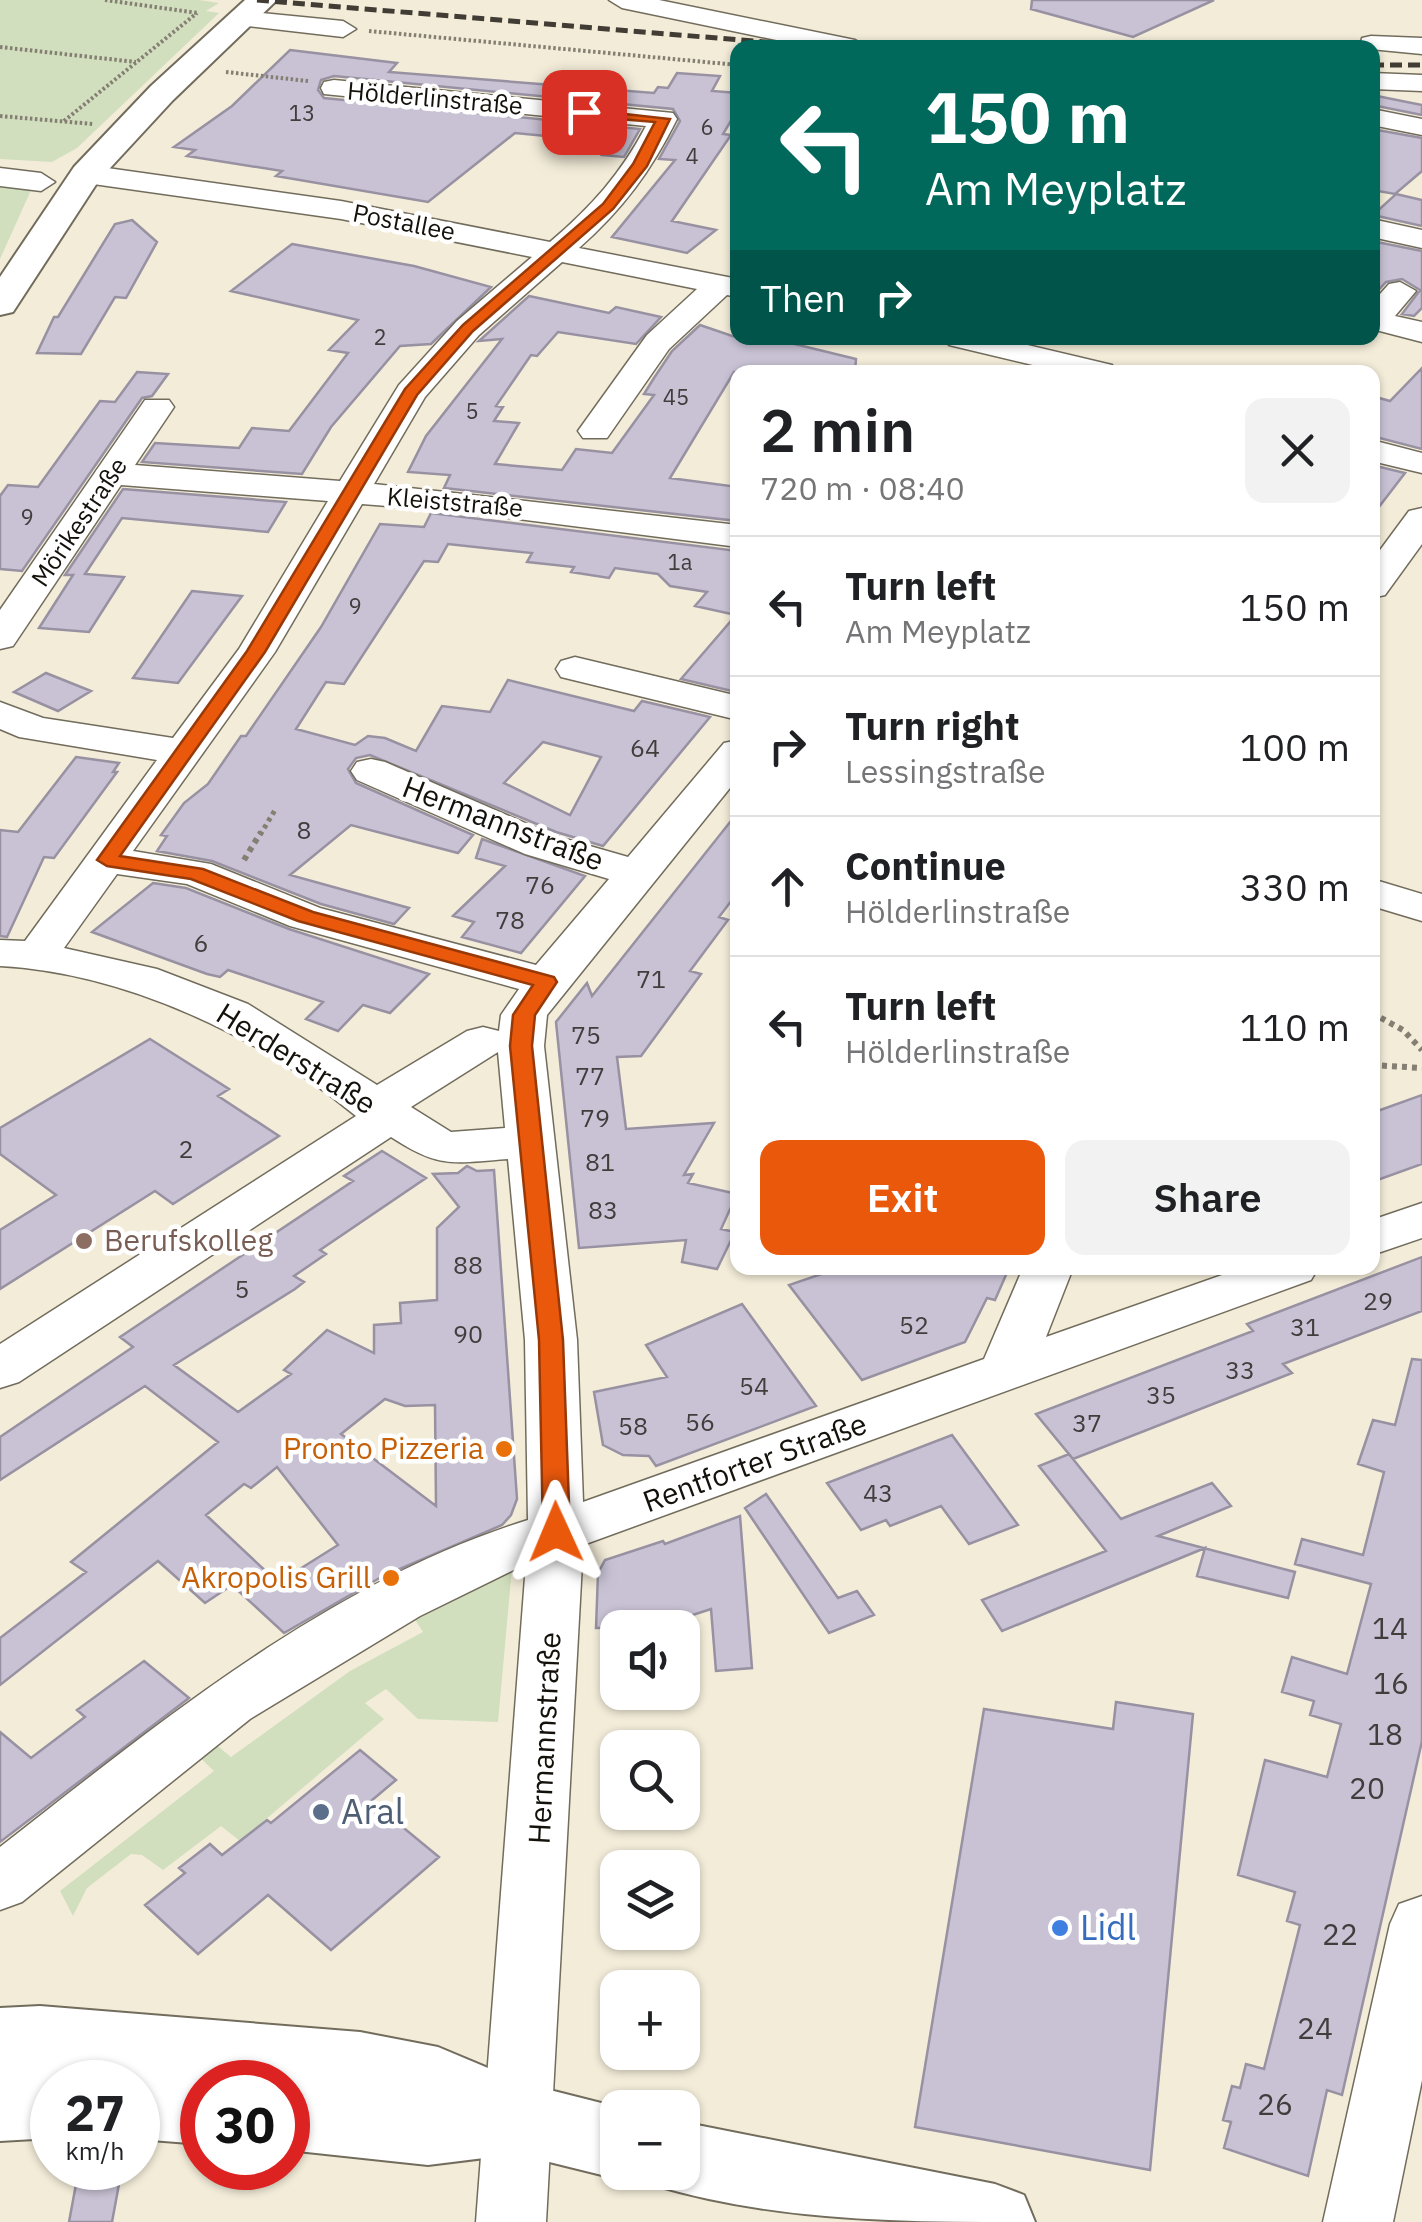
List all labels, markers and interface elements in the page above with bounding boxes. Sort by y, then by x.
pin [542,70,627,155]
text: 150 m [925,71,1130,162]
street label: Hölderlinstraße [346,73,524,122]
icon: left [760,80,890,210]
icon: arrive [557,85,612,140]
house number: 13 [289,98,315,127]
house number: 6 [700,112,714,141]
house number: 4 [685,141,699,170]
text: Am Meyplatz [925,159,1186,217]
street label: Postallee [350,195,458,248]
icon: right [866,270,921,325]
text: Then [760,273,846,322]
house number: 2 [373,322,387,351]
house number: 45 [663,382,689,411]
text: 2 min [760,390,915,469]
house number: 5 [465,396,479,425]
button: close [1245,398,1350,503]
street label: Mörikestraße [23,451,134,593]
text: 720 m · 08:40 [760,467,965,509]
street label: Kleiststraße [386,479,524,524]
house number: 9 [20,502,34,531]
house number: 1a [668,547,693,576]
text: Turn left [845,561,996,610]
icon: left [760,579,815,634]
text: 150 m [1239,582,1350,631]
house number: 9 [348,591,362,620]
text: Am Meyplatz [845,610,1031,652]
text: Turn right [845,701,1020,750]
icon: right [760,719,815,774]
text: 100 m [1239,722,1350,771]
house number: 64 [630,731,660,764]
text: Lessingstraße [845,750,1046,792]
street label: Hermannstraße [397,766,610,879]
house number: 8 [296,813,312,846]
text: Continue [845,841,1006,890]
icon: ahead [760,859,815,914]
text: 330 m [1239,862,1350,911]
house number: 76 [525,868,555,901]
text: Hölderlinstraße [845,890,1070,932]
house number: 78 [495,903,525,936]
house number: 6 [193,926,209,959]
house number: 71 [636,962,666,995]
text: Turn left [845,981,996,1030]
street label: Herderstraße [210,993,384,1122]
icon: left [760,999,815,1054]
text: 110 m [1239,1002,1350,1051]
house number: 75 [571,1018,601,1051]
text: Hölderlinstraße [845,1030,1070,1072]
house number: 77 [575,1059,605,1092]
house number: 79 [580,1101,610,1134]
house number: 2 [178,1132,194,1165]
button: Exit [760,1140,1045,1255]
button: Share [1065,1140,1350,1255]
house number: 81 [585,1145,615,1178]
house number: 83 [588,1193,618,1226]
place label: Berufskolleg [104,1220,273,1259]
marker: Berufskolleg [73,1230,95,1252]
house number: 88 [453,1248,483,1281]
house number: 5 [234,1272,250,1305]
house number: 29 [1363,1284,1393,1317]
house number: 52 [899,1308,929,1341]
house number: 31 [1290,1310,1320,1343]
house number: 90 [453,1317,483,1350]
house number: 33 [1225,1353,1255,1386]
house number: 54 [739,1369,769,1402]
house number: 35 [1146,1378,1176,1411]
street label: Rentforter Straße [637,1403,872,1520]
house number: 56 [685,1405,715,1438]
house number: 37 [1072,1406,1102,1439]
house number: 58 [618,1409,648,1442]
place label: Pronto Pizzeria [283,1428,484,1467]
marker: Pronto Pizzeria [493,1438,515,1460]
house number: 43 [863,1476,893,1509]
position arrow [504,1480,608,1584]
place label: Akropolis Grill [181,1557,371,1596]
marker: Akropolis Grill [380,1567,402,1589]
house number: 14 [1372,1608,1408,1647]
map controls [600,1610,700,2190]
button: sound [600,1610,700,1710]
street label: Hermannstraße [518,1631,569,1845]
house number: 16 [1373,1663,1409,1702]
house number: 18 [1367,1714,1403,1753]
button: search [600,1730,700,1830]
house number: 20 [1349,1768,1385,1807]
place label: Aral [341,1788,404,1834]
marker: Aral [310,1801,332,1823]
button: layers [600,1850,700,1950]
place label: Lidl [1080,1904,1136,1950]
house number: 22 [1322,1914,1358,1953]
marker: Lidl [1049,1917,1071,1939]
button: + [600,1970,700,2070]
house number: 24 [1297,2008,1333,2047]
speed limit sign: 30 [180,2060,310,2190]
text: 27 [65,2080,125,2145]
house number: 26 [1257,2084,1293,2123]
button: − [600,2090,700,2190]
text: km/h [66,2134,124,2167]

